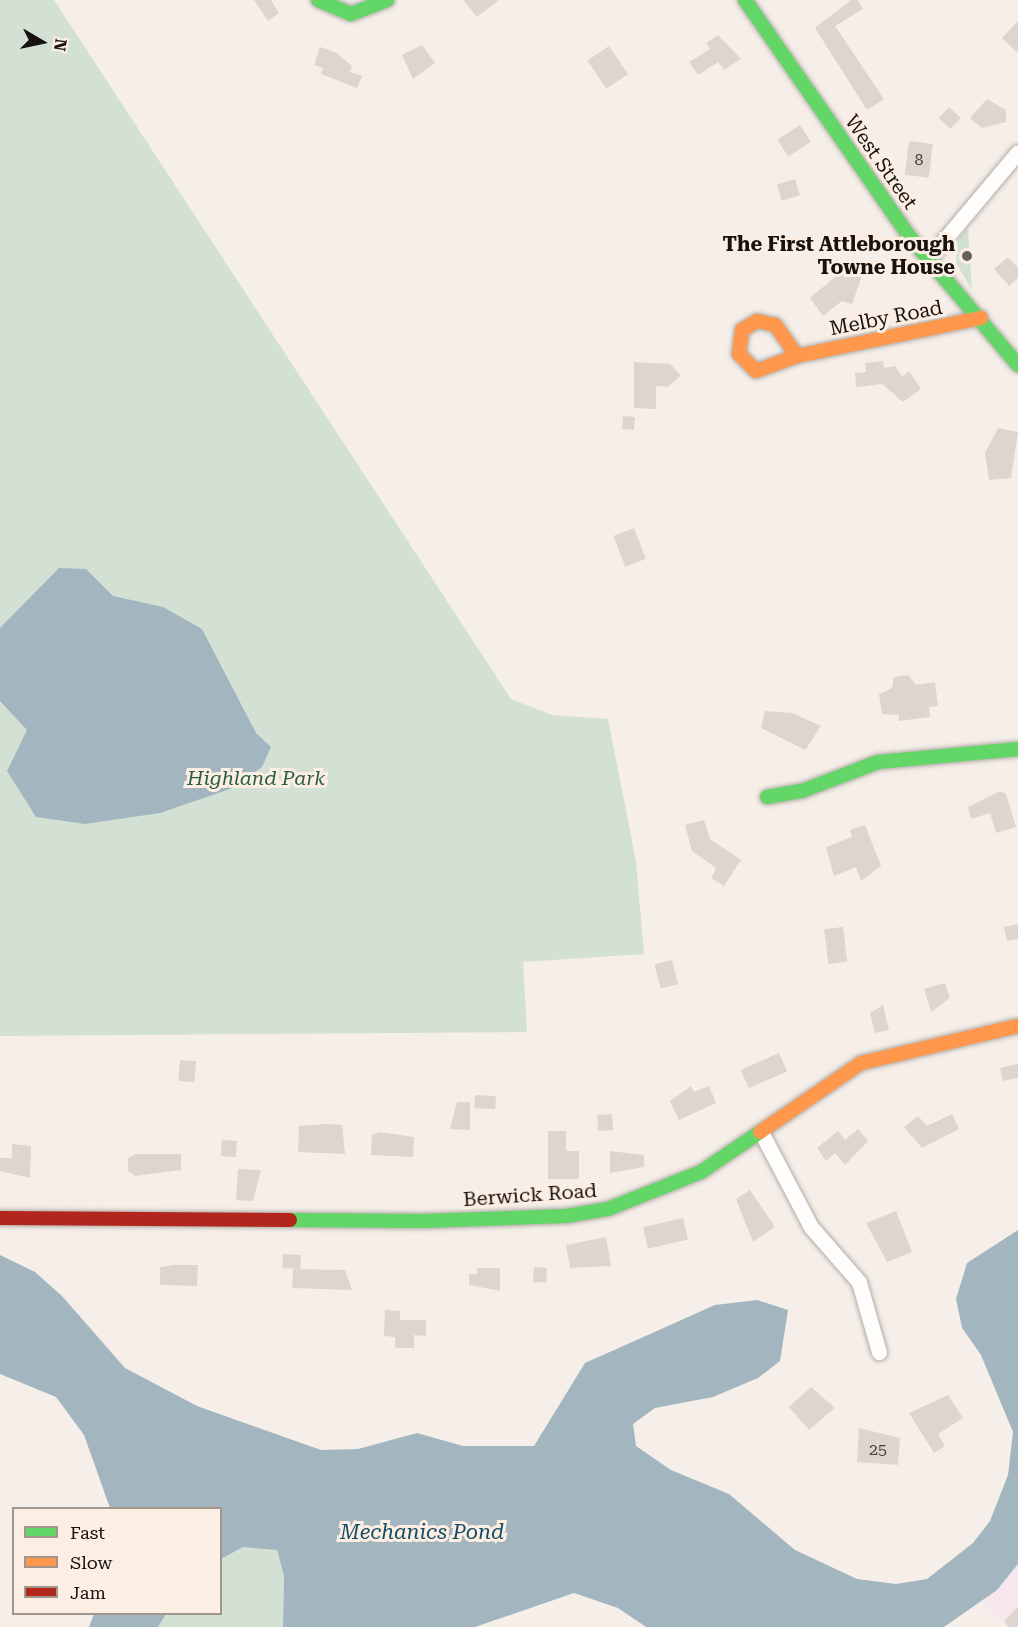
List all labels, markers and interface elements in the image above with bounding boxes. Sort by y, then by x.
north arrow [12,12,72,72]
text: N [50,37,71,52]
street label: West Street [840,110,922,214]
house number: 8 [915,150,923,170]
place label: The First Attleborough Towne House [723,232,955,279]
marker: The First Attleborough Towne House [960,249,974,263]
street label: Melby Road [828,295,944,341]
park label: Highland Park [187,766,325,790]
street label: Berwick Road [462,1178,598,1212]
house number: 25 [869,1440,887,1460]
legend [12,1507,222,1615]
water label: Mechanics Pond [340,1519,504,1545]
text: Fast [70,1522,105,1543]
text: Slow [70,1552,112,1573]
text: Jam [70,1582,106,1603]

